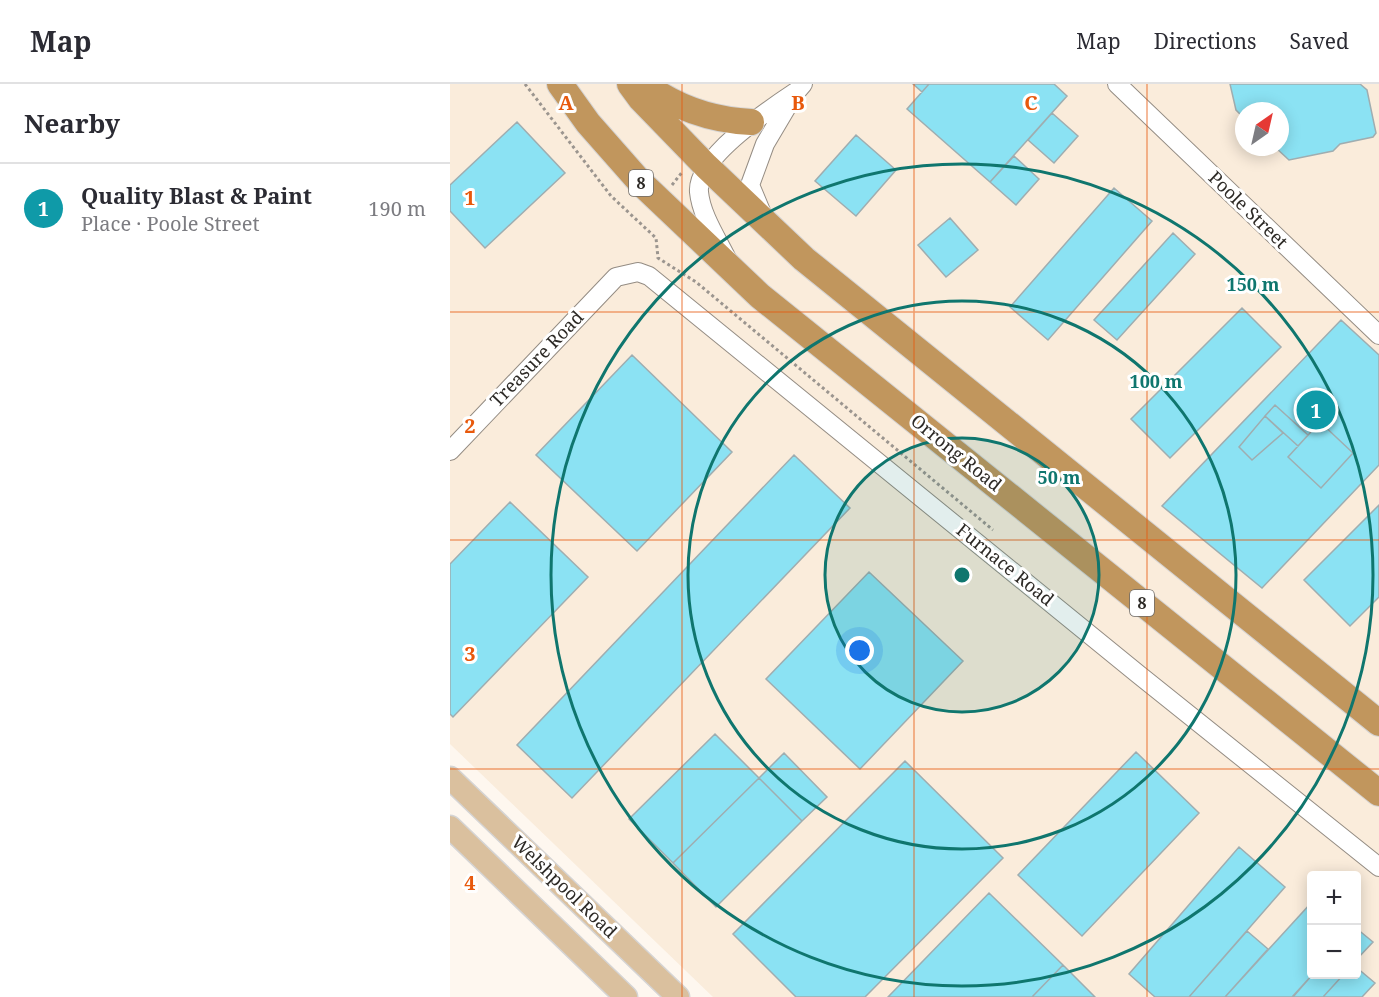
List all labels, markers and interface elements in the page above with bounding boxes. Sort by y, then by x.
text: Map [30,22,92,60]
text: Map [1076,27,1121,55]
text: Directions [1154,27,1256,55]
text: Saved [1289,27,1349,55]
text: A [558,89,574,116]
text: B [791,89,805,116]
text: C [1024,89,1038,116]
north arrow [1235,102,1289,156]
text: Nearby [24,105,120,141]
street label: Poole Street [1204,165,1294,253]
road number: 8 [629,170,653,196]
text: Quality Blast & Paint [81,180,312,210]
text: 1 [464,184,476,211]
text: 1 [38,195,49,222]
text: 190 m [368,195,426,222]
text: Place · Poole Street [81,210,260,237]
text: 150 m [1227,272,1280,296]
street label: Treasure Road [484,305,588,412]
text: 100 m [1130,369,1183,393]
pin: 1 [1296,388,1336,432]
street label: Orrong Road [906,408,1007,496]
text: 2 [464,412,476,439]
text: 50 m [1038,465,1081,489]
street label: Furnace Road [952,518,1059,611]
centre of rings [952,565,972,585]
road number: 8 [1130,590,1154,616]
your location [845,636,874,665]
text: 3 [464,640,476,667]
street label: Welshpool Road [507,830,623,943]
text: 4 [464,869,476,896]
map controls [1307,871,1361,979]
button: + [1307,871,1361,925]
button: − [1307,925,1361,979]

